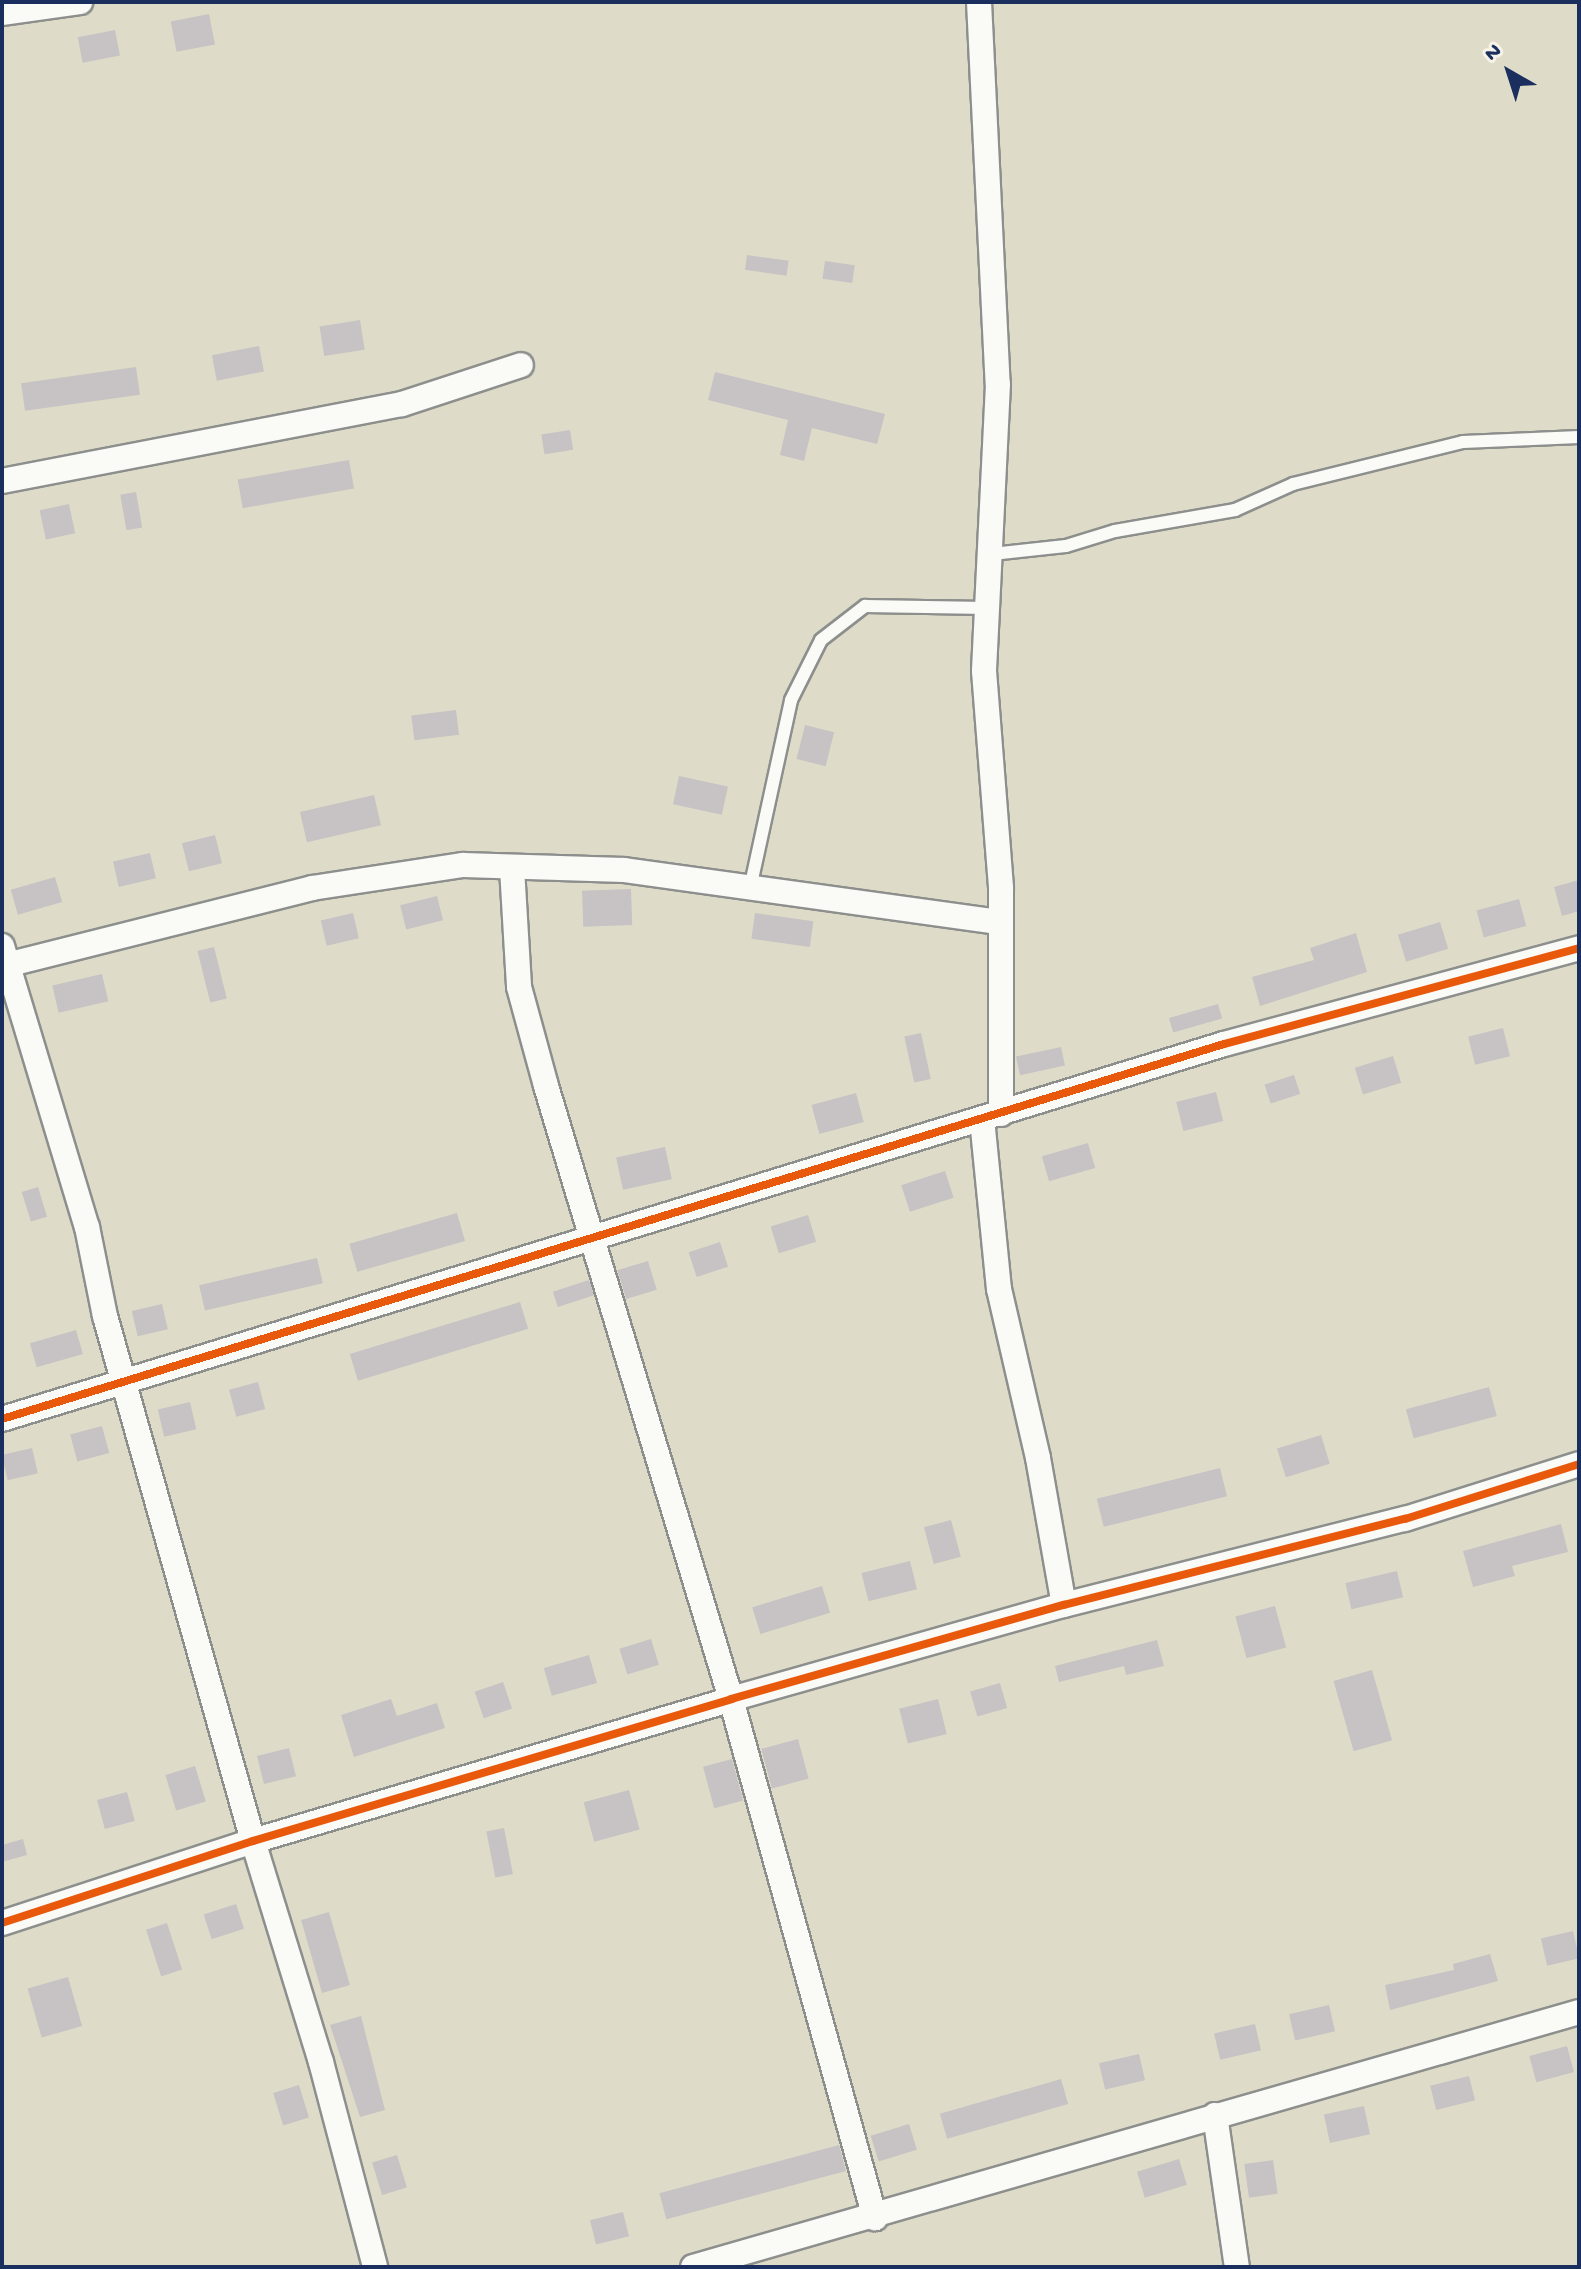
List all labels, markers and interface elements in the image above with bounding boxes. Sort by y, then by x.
north arrow [1469,32,1549,112]
text: N [1480,39,1508,68]

